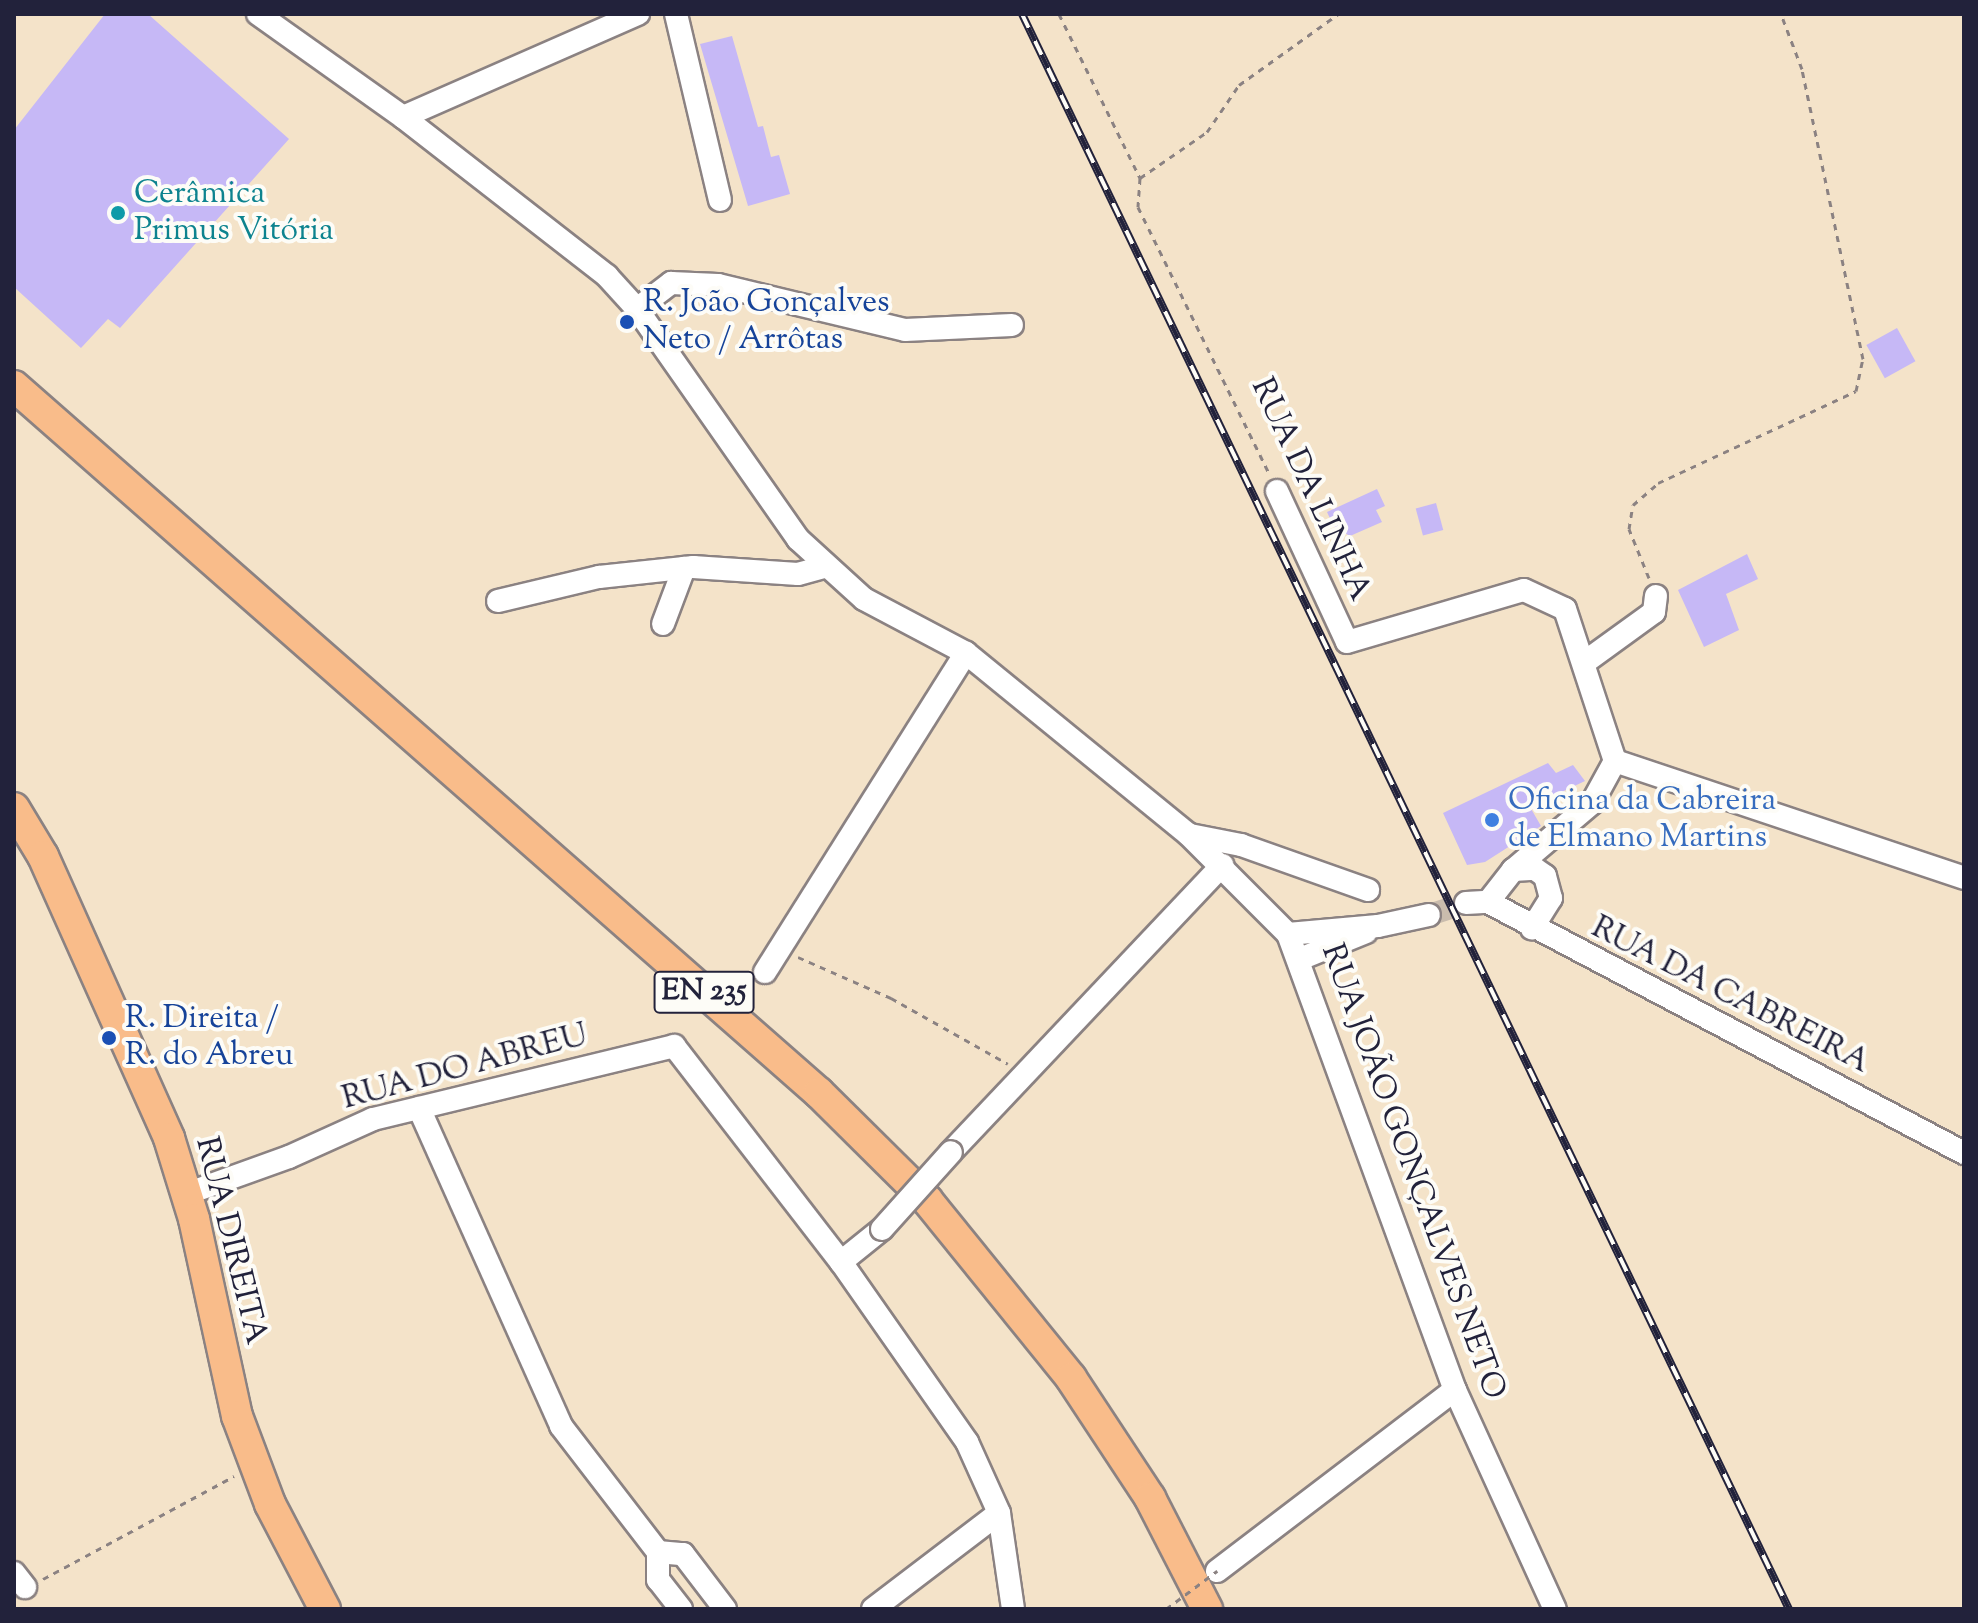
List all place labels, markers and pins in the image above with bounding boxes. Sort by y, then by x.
place label: Cerâmica Primus Vitória [134,176,334,251]
marker: Cerâmica Primus Vitória [109,204,127,222]
place label: R. João Gonçalves Neto / Arrôtas [643,285,890,360]
marker: R. João Gonçalves Neto / Arrôtas [618,313,636,331]
place label: Oficina da Cabreira de Elmano Martins [1508,783,1776,858]
marker: Oficina da Cabreira de Elmano Martins [1483,811,1501,829]
place label: R. Direita / R. do Abreu [125,1001,293,1076]
marker: R. Direita / R. do Abreu [100,1029,118,1047]

